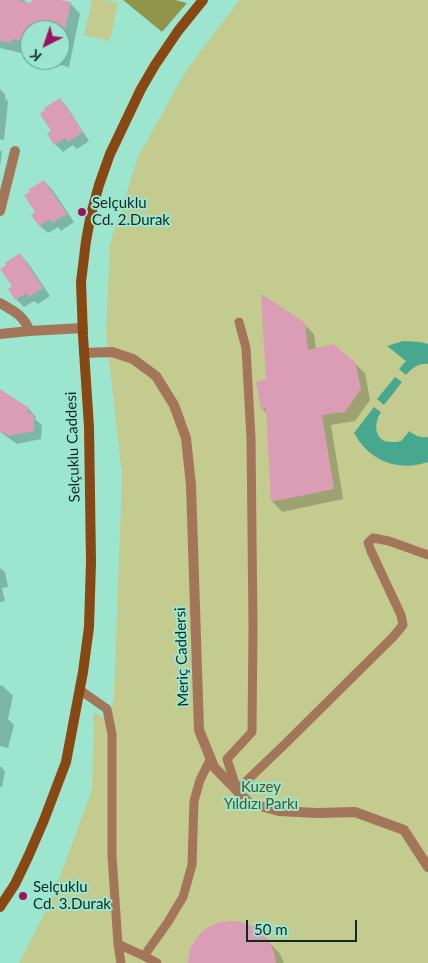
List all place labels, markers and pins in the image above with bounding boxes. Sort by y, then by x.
place label: Selçuklu Cd. 2.Durak [92,194,170,229]
marker: Selçuklu Cd. 2.Durak [76,206,88,218]
place label: Selçuklu Cd. 3.Durak [33,878,111,913]
marker: Selçuklu Cd. 3.Durak [17,890,29,902]

